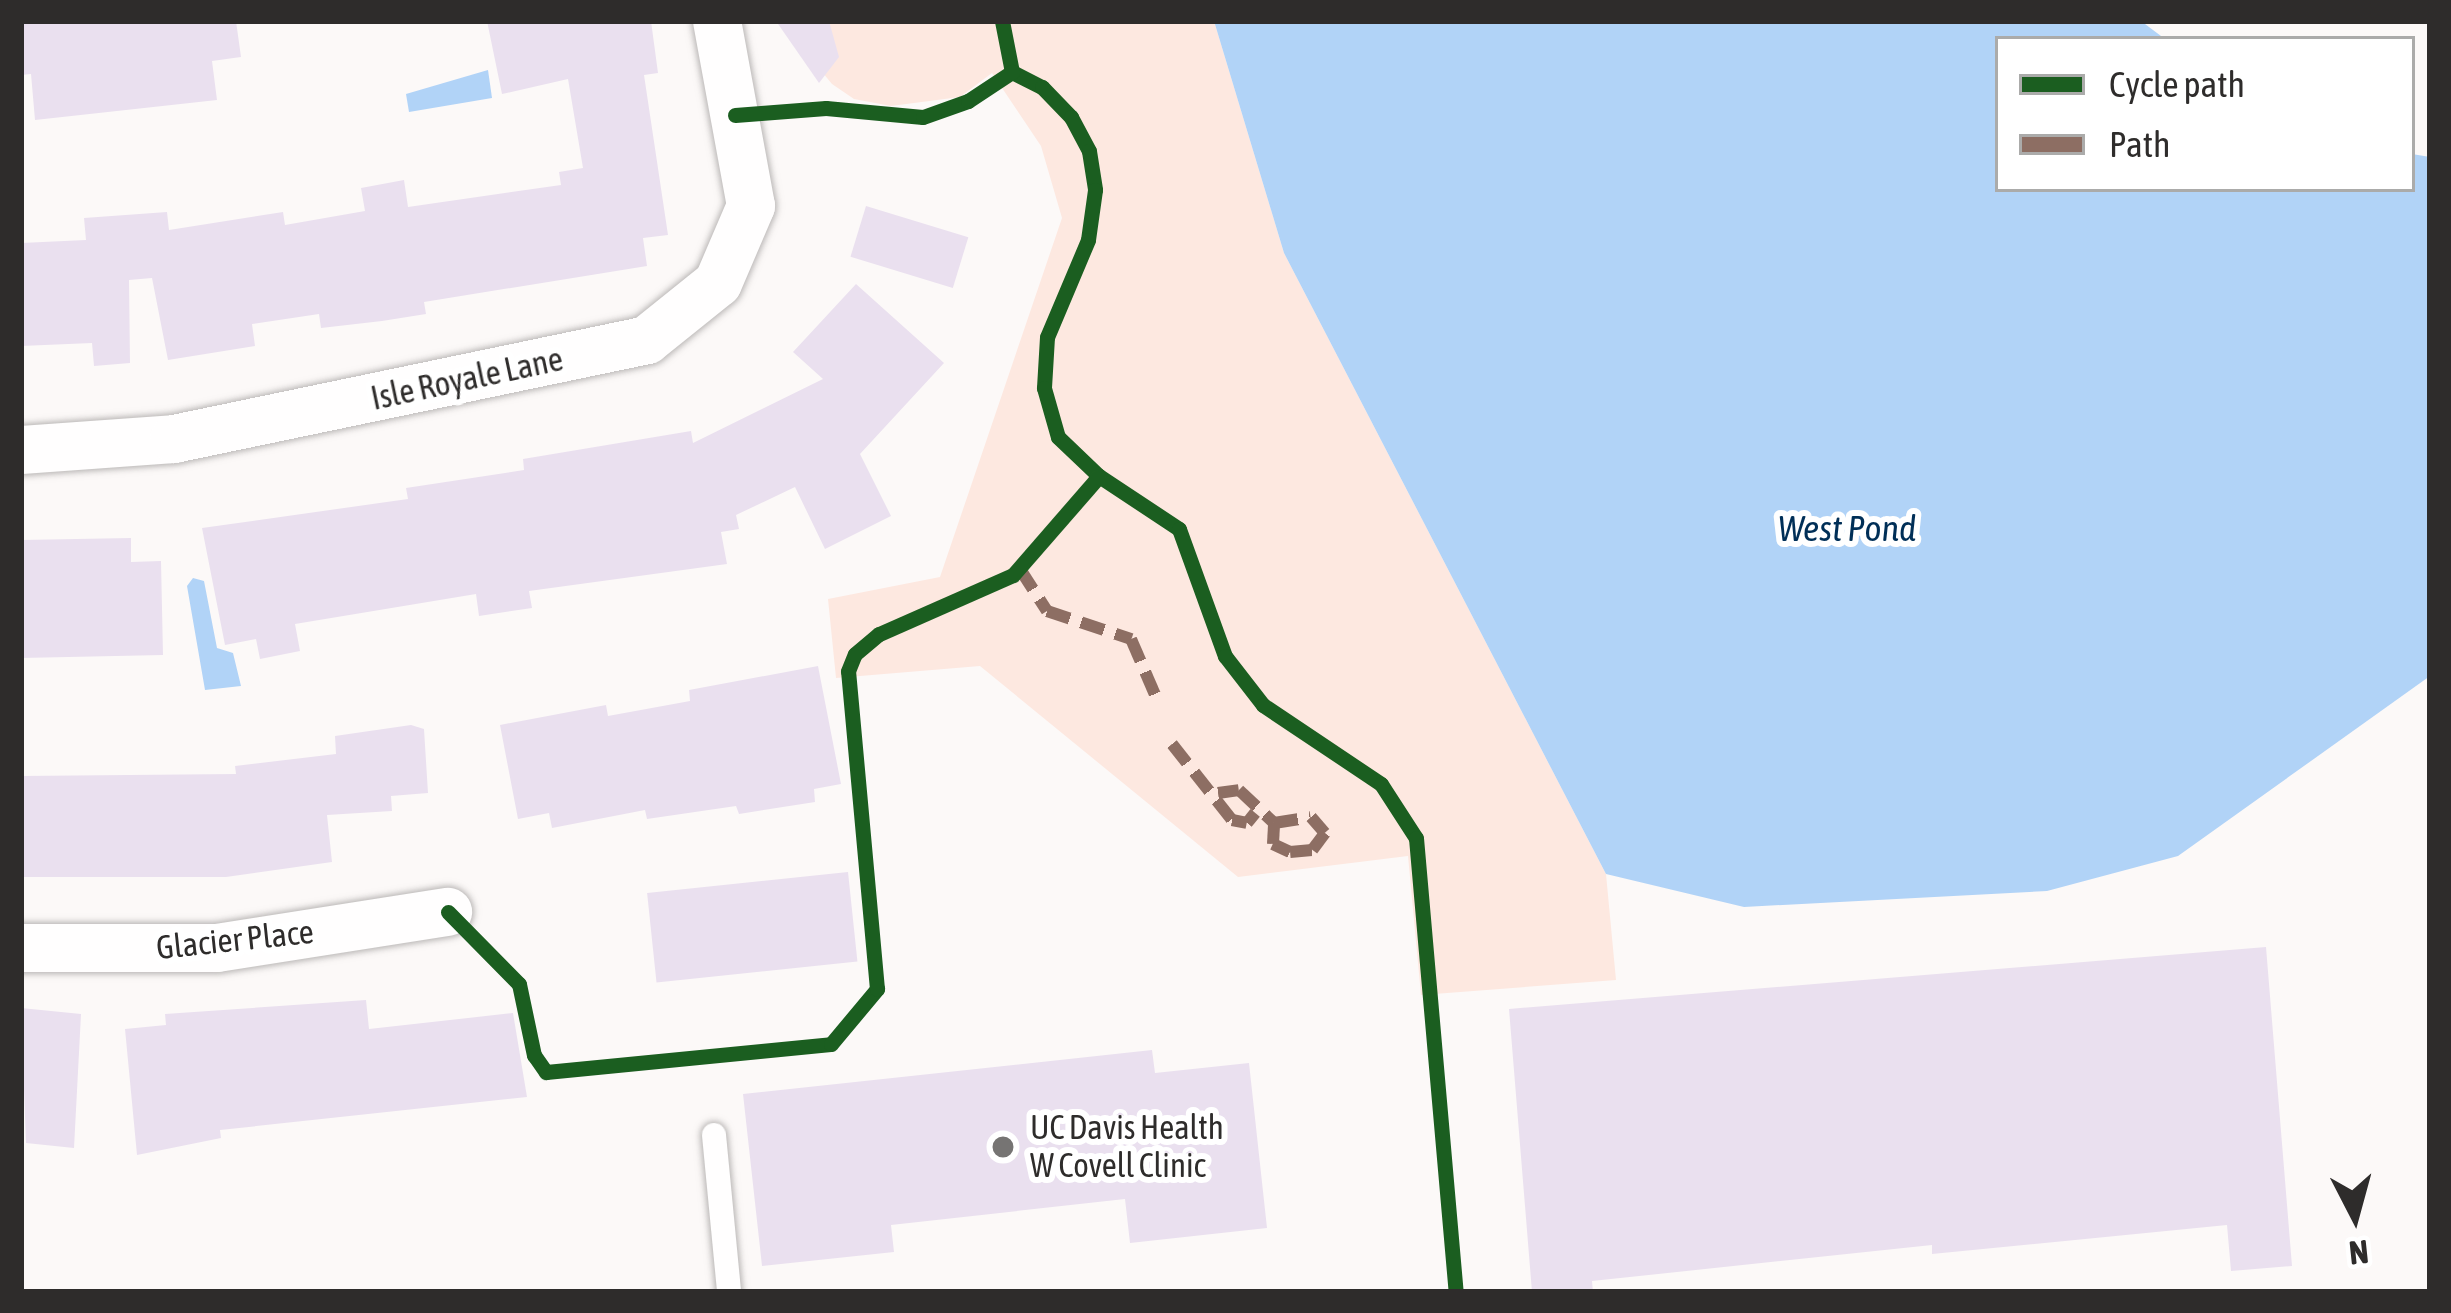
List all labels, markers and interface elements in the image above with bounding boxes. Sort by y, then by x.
legend [1995,36,2415,192]
text: Cycle path [2109,63,2245,105]
text: Path [2109,123,2171,165]
street label: Isle Royale Lane [367,339,567,419]
water label: West Pond [1778,507,1916,551]
street label: Glacier Place [154,912,316,968]
place label: UC Davis Health W Covell Clinic [1030,1108,1224,1186]
marker: UC Davis Health W Covell Clinic [987,1131,1019,1163]
north arrow [2295,1157,2415,1277]
text: N [2347,1233,2370,1273]

